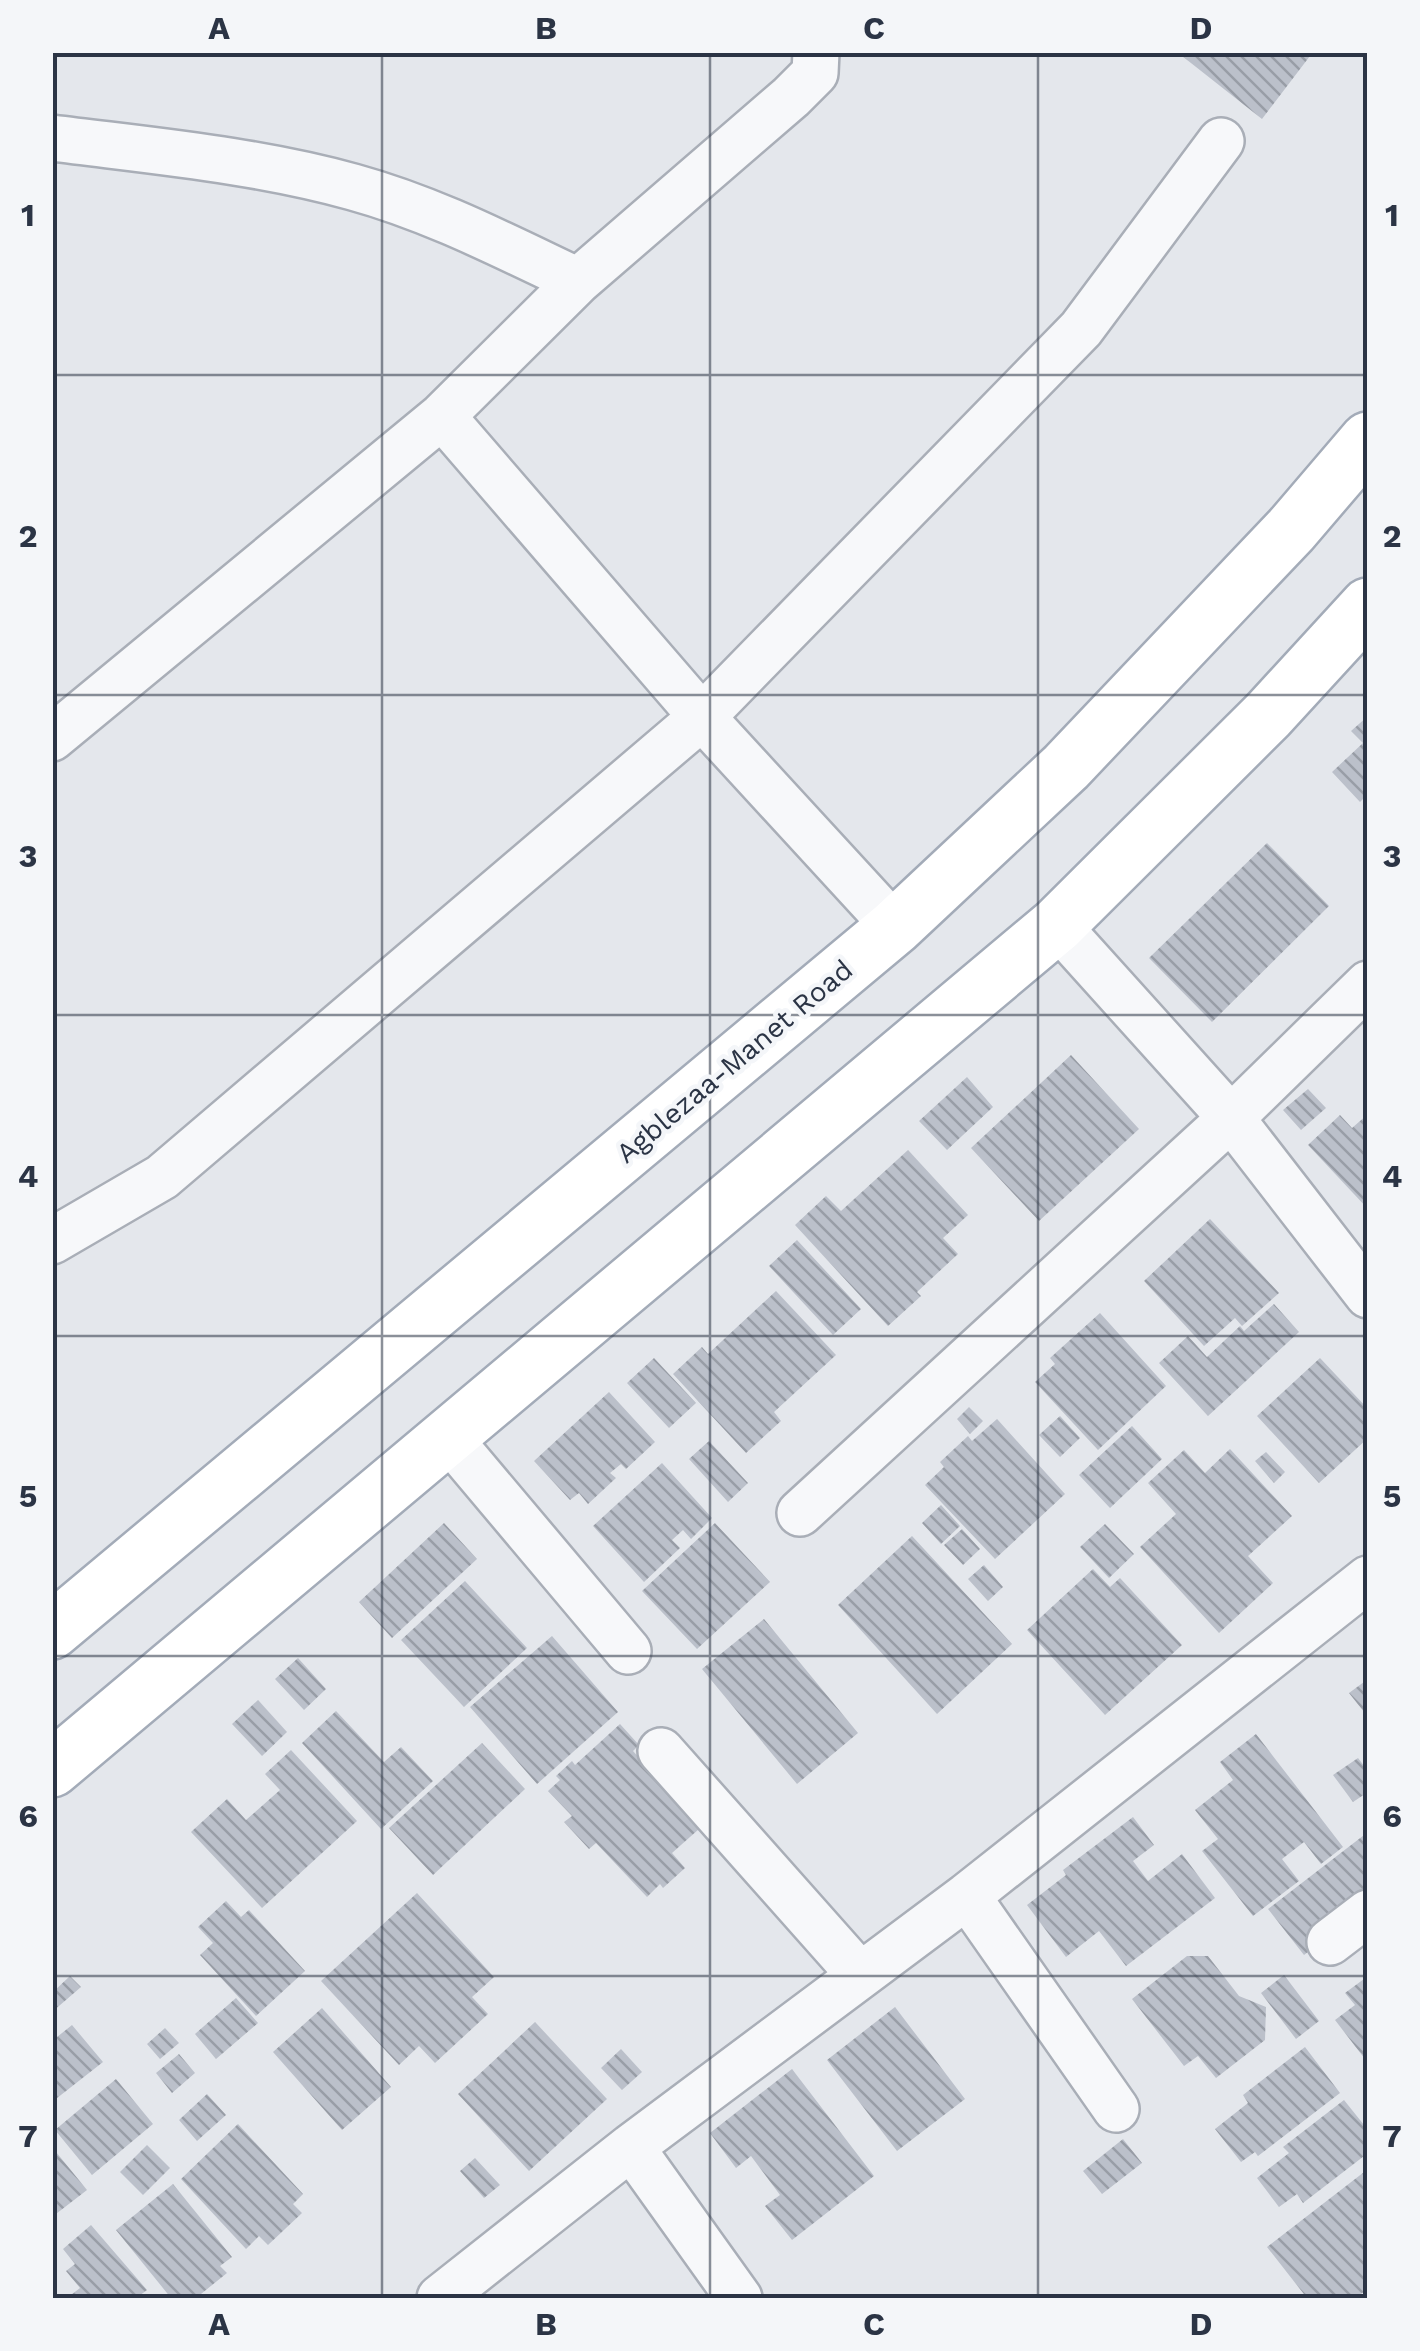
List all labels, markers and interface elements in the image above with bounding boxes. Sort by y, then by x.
text: A [208,9,230,47]
text: B [535,9,557,47]
text: C [863,9,885,47]
text: D [1190,9,1212,47]
text: 1 [21,196,35,234]
text: 1 [1385,196,1399,234]
text: 2 [18,517,38,555]
text: 2 [1382,517,1402,555]
text: 3 [19,837,37,875]
text: 3 [1383,837,1401,875]
street label: Agblezaa-Manet Road [609,953,859,1170]
text: 4 [18,1157,38,1195]
text: 4 [1382,1157,1402,1195]
text: 5 [19,1477,37,1515]
text: 5 [1383,1477,1401,1515]
text: 6 [18,1797,38,1835]
text: 6 [1382,1797,1402,1835]
text: 7 [18,2117,38,2155]
text: 7 [1382,2117,1402,2155]
text: A [208,2305,230,2343]
text: B [535,2305,557,2343]
text: C [863,2305,885,2343]
text: D [1190,2305,1212,2343]

